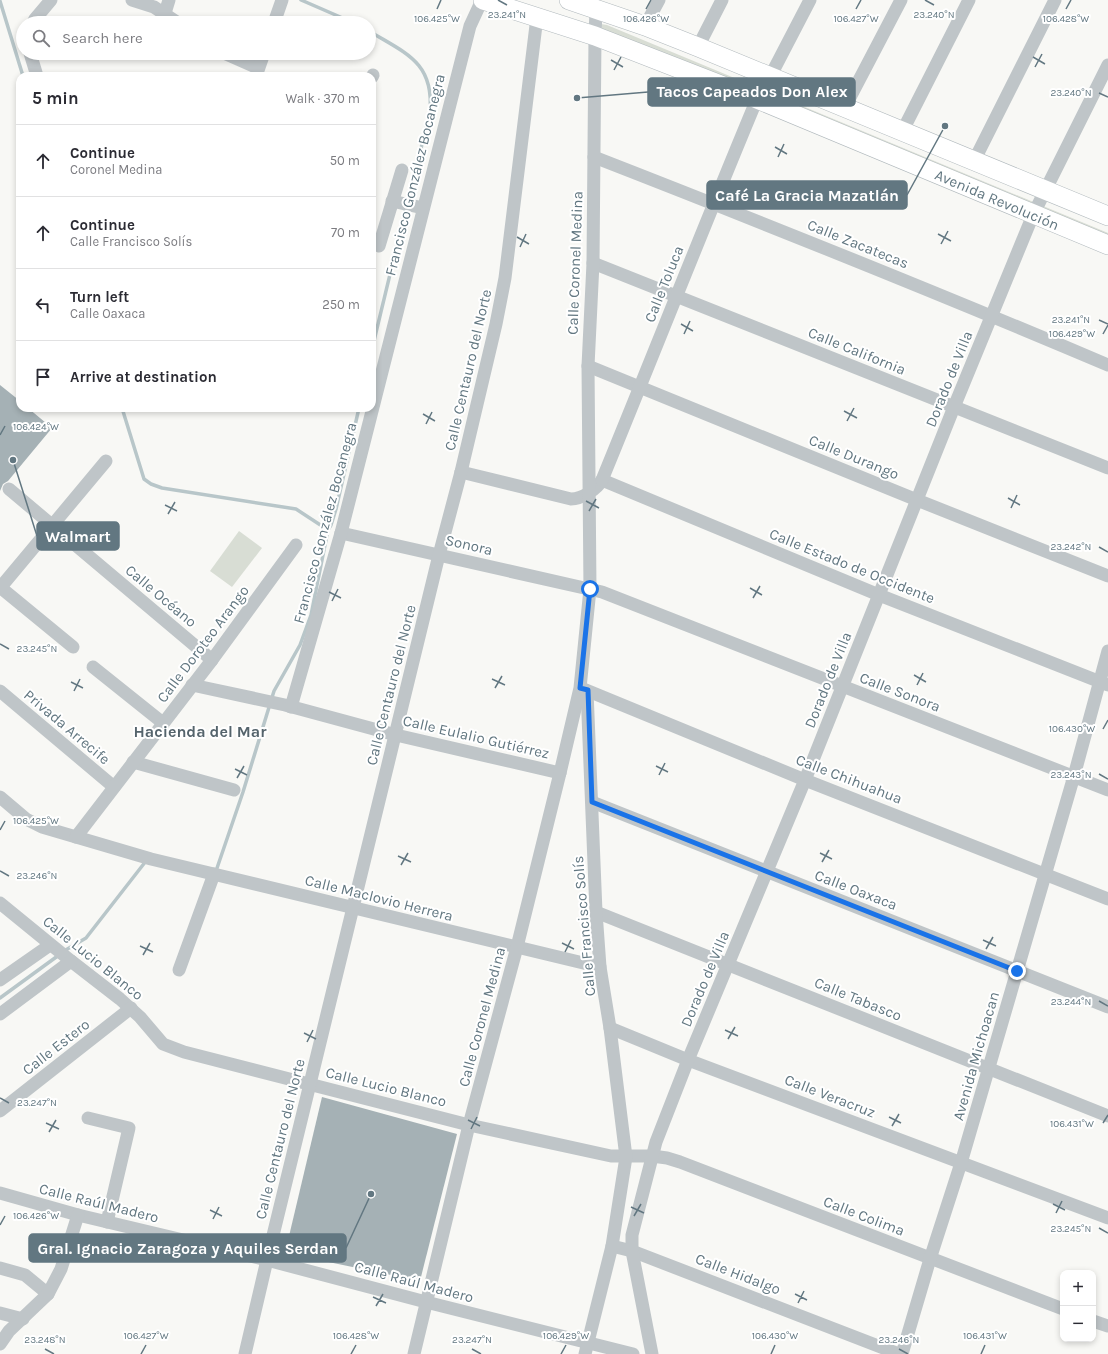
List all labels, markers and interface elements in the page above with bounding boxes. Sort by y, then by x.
text: 23.241°N [488,9,526,21]
text: 23.240°N [913,9,955,21]
text: 106.425°W [414,13,460,25]
text: 106.426°W [623,13,669,25]
text: 106.427°W [833,13,879,25]
text: 106.428°W [1043,13,1089,25]
search box [16,16,376,60]
icon: search [30,27,52,49]
text: Search here [62,29,143,47]
street label: Francisco González Bocanegra [381,72,449,278]
callout: Tacos Capeados Don Alex [648,78,855,106]
text: Tacos Capeados Don Alex [656,82,848,101]
text: 23.240°N [1050,87,1092,99]
text: 5 min [32,88,79,108]
text: Walk · 370 m [285,91,360,106]
text: Continue [70,144,135,162]
icon: ahead [32,150,54,172]
text: 50 m [330,153,360,168]
text: Coronel Medina [70,162,162,177]
street label: Avenida Revolución [932,166,1062,234]
callout: Café La Gracia Mazatlán [707,181,907,209]
text: Café La Gracia Mazatlán [715,186,899,205]
street label: Calle Coronel Medina [563,191,587,335]
text: Continue [70,216,135,234]
street label: Calle Zacatecas [805,216,911,272]
icon: ahead [32,222,54,244]
text: 70 m [331,225,360,240]
text: Calle Francisco Solís [70,234,192,249]
street label: Calle Toluca [640,243,688,325]
text: Turn left [70,288,129,306]
street label: Calle Centauro del Norte [441,288,495,452]
icon: left [32,294,54,316]
text: 250 m [322,297,360,312]
text: Calle Oaxaca [70,306,145,321]
text: 23.241°N [1052,314,1090,326]
street label: Calle California [806,323,908,379]
street label: Dorado de Villa [922,328,976,430]
text: 106.429°W [1049,328,1095,340]
icon: arrive [32,366,54,388]
text: Arrive at destination [70,368,217,386]
street label: Francisco González Bocanegra [289,420,361,626]
text: 106.424°W [13,421,59,433]
street label: Calle Durango [806,431,902,483]
callout: Walmart [37,522,119,550]
street label: Calle Estado de Occidente [767,525,937,607]
text: Walmart [45,527,111,546]
street label: Sonora [443,531,495,559]
text: 23.242°N [1051,541,1091,553]
street label: Calle Océano [122,561,200,631]
route start [581,580,599,598]
street label: Calle Doroteo Arango [153,582,253,706]
street label: Calle Centauro del Norte [362,603,420,767]
street label: Dorado de Villa [801,629,855,731]
text: 23.245°N [17,643,57,655]
street label: Calle Sonora [857,668,943,716]
street label: Privada Arrecife [20,686,114,768]
street label: Calle Eulalio Gutiérrez [401,711,551,763]
district label: Hacienda del Mar [134,722,267,741]
text: 106.430°W [1049,723,1095,735]
street label: Calle Chihuahua [793,750,905,808]
text: 23.243°N [1050,769,1092,781]
text: 106.425°W [13,815,59,827]
street label: Calle Francisco Solís [569,855,599,997]
street label: Calle Oaxaca [812,866,900,914]
text: 23.246°N [17,870,57,882]
street label: Calle Maclovio Herrera [303,871,455,925]
street label: Calle Lucio Blanco [39,912,147,1004]
street label: Dorado de Villa [677,928,733,1030]
street label: Calle Coronel Medina [455,945,509,1089]
route end [1008,962,1026,980]
street label: Calle Tabasco [812,973,904,1025]
street label: Avenida Michoacan [949,989,1003,1123]
text: 23.244°N [1051,996,1091,1008]
street label: Calle Estero [19,1015,93,1079]
street label: Calle Centauro del Norte [251,1057,309,1221]
street label: Calle Lucio Blanco [324,1063,448,1111]
street label: Calle Veracruz [782,1070,878,1122]
text: 23.247°N [17,1097,57,1109]
text: 106.431°W [1050,1118,1094,1130]
street label: Calle Raúl Madero [37,1179,161,1227]
street label: Calle Colima [821,1192,907,1240]
text: 106.426°W [13,1210,59,1222]
text: 23.245°N [1051,1223,1091,1235]
callout: Gral. Ignacio Zaragoza y Aquiles Serdan [29,1234,346,1262]
text: Gral. Ignacio Zaragoza y Aquiles Serdan [37,1239,339,1258]
street label: Calle Hidalgo [693,1250,783,1298]
street label: Calle Raúl Madero [352,1257,476,1307]
map controls [1060,1270,1096,1342]
button: + [1060,1270,1096,1306]
button: − [1060,1306,1096,1342]
text: 106.427°W [123,1330,169,1342]
text: 106.428°W [333,1330,379,1342]
text: 106.429°W [543,1330,589,1342]
text: 106.430°W [752,1330,798,1342]
text: 106.431°W [963,1330,1007,1342]
text: 23.248°N [24,1334,66,1346]
text: 23.247°N [452,1334,492,1346]
text: 23.246°N [879,1334,919,1346]

